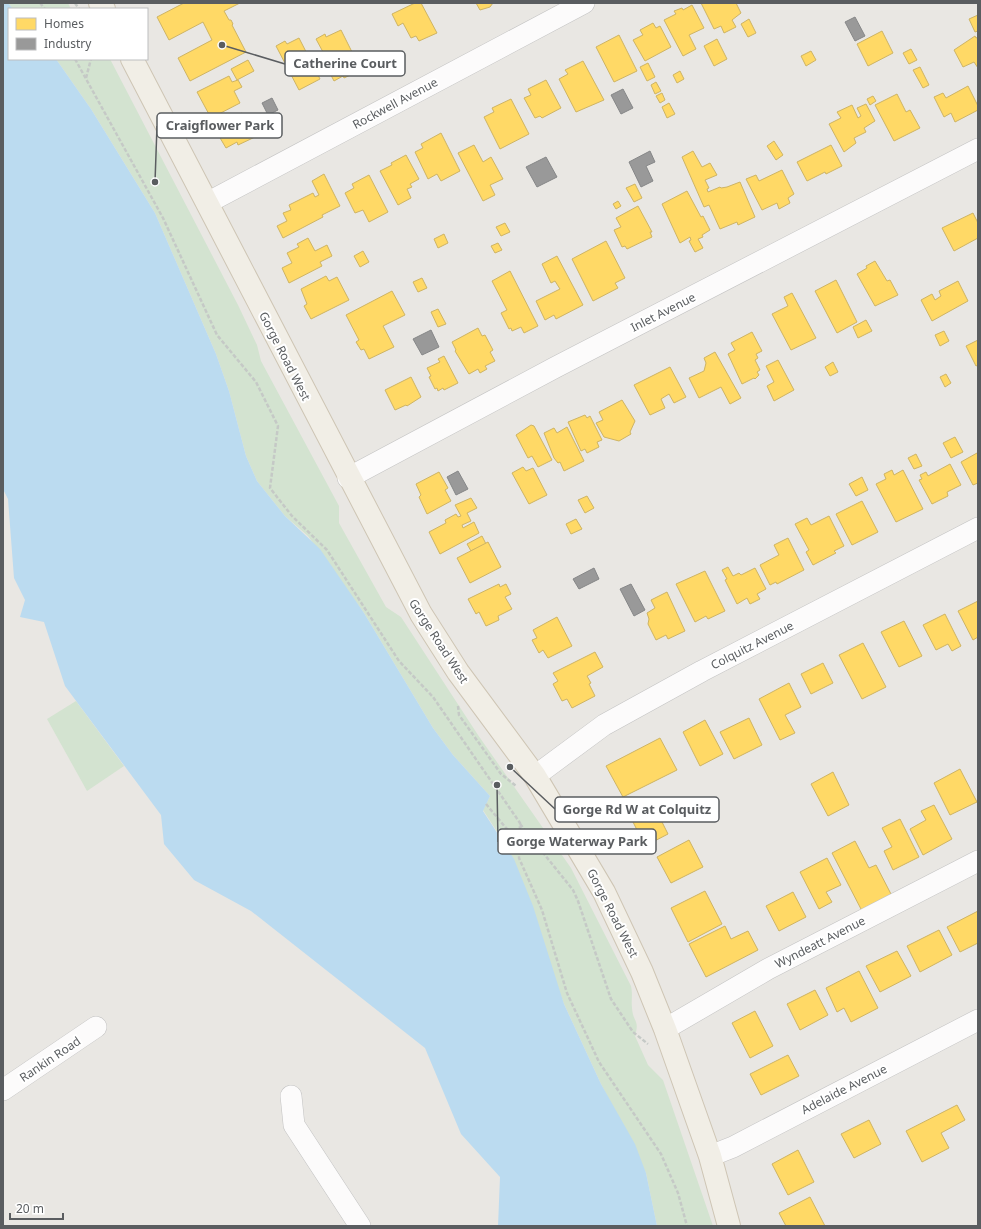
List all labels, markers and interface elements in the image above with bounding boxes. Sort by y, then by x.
legend [8,8,148,60]
text: Homes [44,15,84,32]
text: Industry [44,35,92,52]
callout: Catherine Court [285,51,405,76]
text: Catherine Court [293,54,397,72]
street label: Rockwell Avenue [349,73,441,133]
callout: Craigflower Park [157,113,282,138]
text: Craigflower Park [166,116,275,134]
street label: Inlet Avenue [628,288,699,336]
street label: Gorge Road West [255,309,315,404]
street label: Gorge Road West [405,595,473,687]
street label: Colquitz Avenue [708,617,797,673]
callout: Gorge Rd W at Colquitz [555,797,719,822]
text: Gorge Rd W at Colquitz [563,800,711,818]
callout: Gorge Waterway Park [498,829,656,854]
text: Gorge Waterway Park [506,832,649,850]
street label: Gorge Road West [583,866,643,961]
street label: Wyndeatt Avenue [772,912,868,972]
street label: Rankin Road [16,1032,84,1086]
street label: Adelaide Avenue [798,1060,890,1118]
scale bar [10,1195,63,1221]
text: 20 m [16,1200,44,1217]

